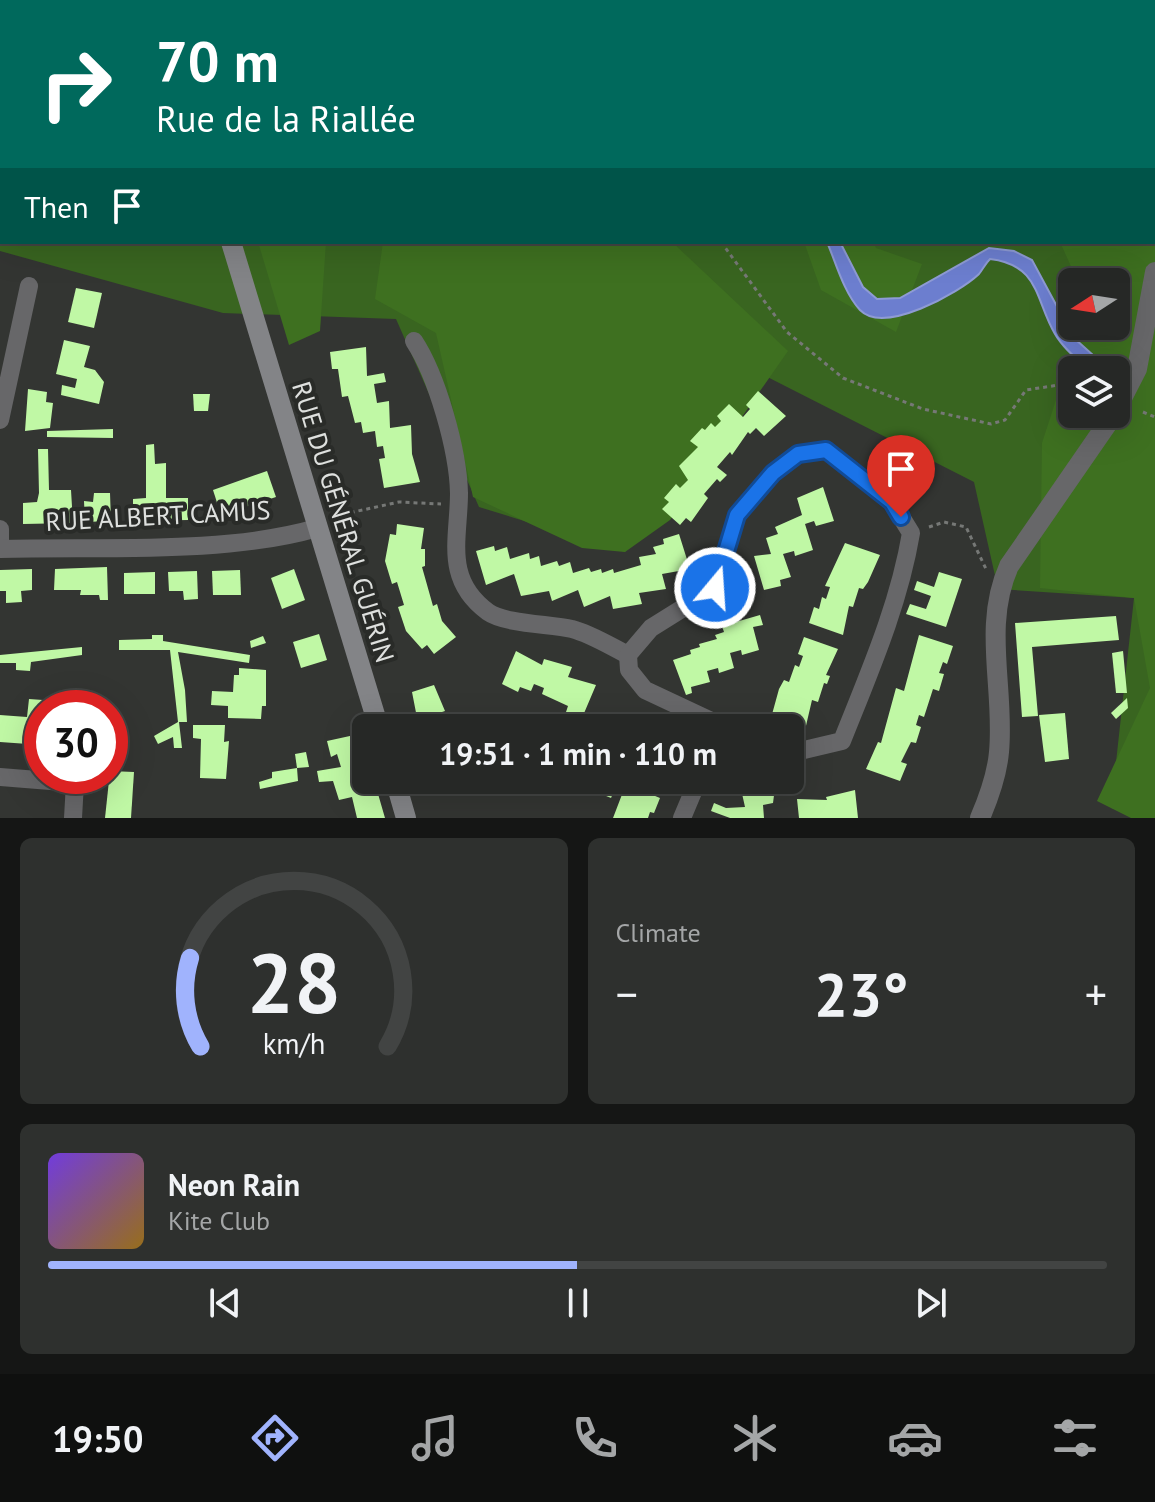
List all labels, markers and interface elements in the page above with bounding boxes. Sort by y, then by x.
text: 70 m [156,25,279,97]
icon: right [24,32,128,136]
text: Rue de la Riallée [156,95,416,142]
icon: arrive [105,184,149,228]
text: Then [24,187,89,226]
north arrow [1058,268,1130,340]
map controls [1058,268,1130,428]
button: layers [1058,356,1130,428]
street label: RUE DU GÉNÉRAL GUÉRIN [285,377,402,666]
pin [867,435,935,517]
icon: arrive [879,447,923,491]
street label: RUE ALBERT CAMUS [45,493,271,538]
position arrow [673,546,757,630]
speed limit sign: 30 [24,690,128,794]
text: 19:51 · 1 min · 110 m [439,734,717,773]
text: Climate [616,916,701,949]
text: 28 [247,928,341,1036]
text: 23° [814,955,908,1033]
text: − [616,965,638,1022]
text: + [1085,965,1107,1022]
text: km/h [262,1025,325,1062]
text: Neon Rain [168,1165,300,1204]
text: Kite Club [168,1204,270,1237]
icon: previous [203,1281,247,1325]
icon: pause [556,1281,600,1325]
icon: next [909,1281,953,1325]
icon: directions [247,1410,303,1466]
icon: music [407,1410,463,1466]
icon: phone [567,1410,623,1466]
icon: climate [727,1410,783,1466]
icon: car [887,1410,943,1466]
icon: filters [1047,1410,1103,1466]
text: 19:50 [52,1415,143,1462]

